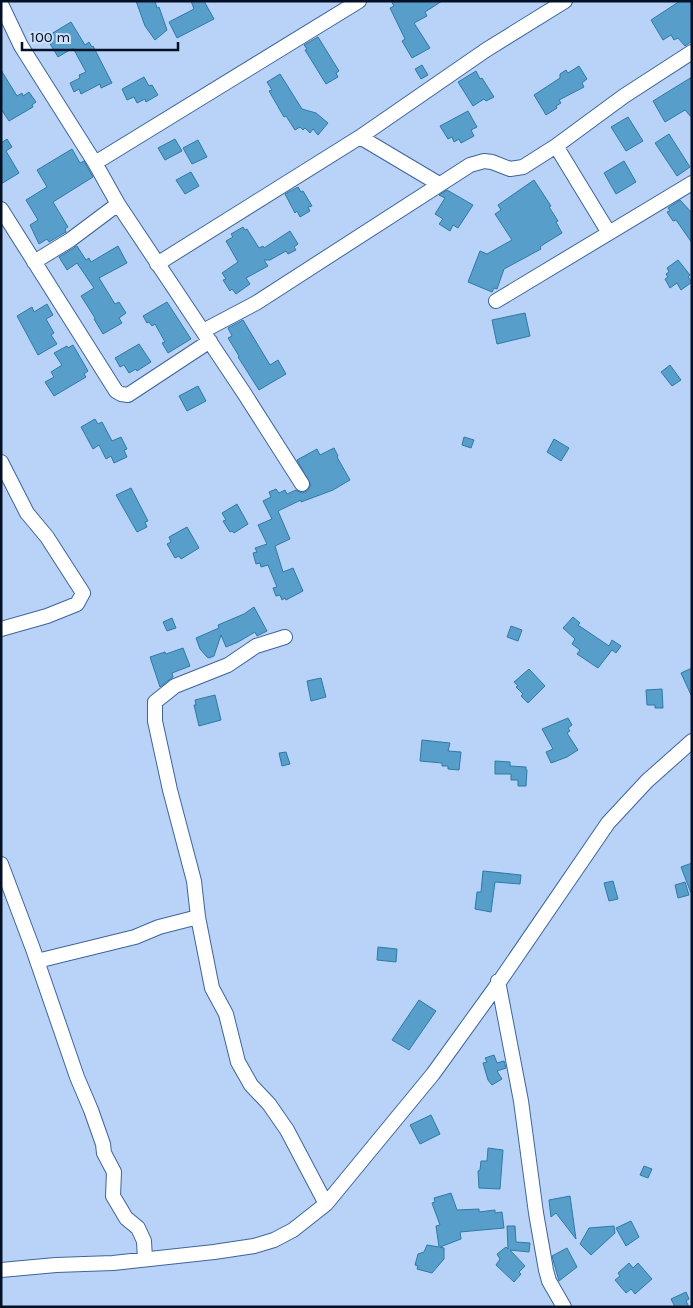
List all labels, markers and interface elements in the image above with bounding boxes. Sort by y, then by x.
scale bar [22,20,179,52]
text: 100 m [30,28,70,46]

